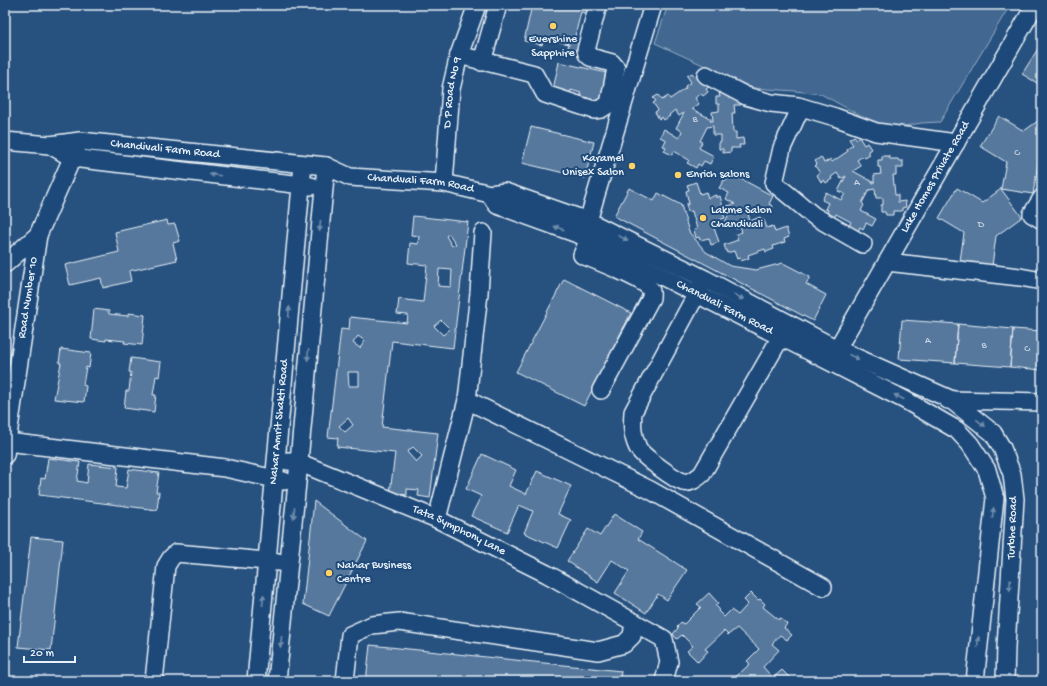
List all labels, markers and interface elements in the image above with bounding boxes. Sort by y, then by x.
marker: Evershine Sapphire [548,21,558,31]
place label: Evershine Sapphire [529,33,578,61]
street label: D P Road No 9 [441,55,465,130]
house number: B [691,114,698,126]
street label: Lake Homes Private Road [898,118,974,236]
street label: Chandivali Farm Road [110,137,221,162]
house number: C [1014,147,1020,159]
place label: Karamel Unisex Salon [562,152,624,180]
marker: Karamel Unisex Salon [627,161,637,171]
place label: Enrich salons [686,168,750,182]
marker: Enrich salons [673,170,683,180]
street label: Chandvali Farm Road [367,171,476,197]
one-way arrow [209,172,221,179]
house number: A [854,177,861,189]
place label: Lakme Salon Chandivali [711,204,772,232]
marker: Lakme Salon Chandivali [698,213,708,223]
house number: D [977,219,985,231]
one-way arrow [317,220,324,232]
one-way arrow [553,224,565,230]
one-way arrow [618,235,629,241]
street label: Road Number 10 [16,256,42,340]
street label: Chandvali Farm Road [673,277,776,339]
one-way arrow [733,294,745,300]
one-way arrow [286,306,292,319]
house number: A [925,335,932,347]
house number: B [980,340,987,352]
house number: C [1024,343,1030,355]
one-way arrow [305,349,312,361]
one-way arrow [849,354,860,360]
street label: Nahar Amrit Shakti Road [267,358,292,485]
one-way arrow [893,394,905,400]
one-way arrow [975,419,986,428]
street label: Turbhe Road [1005,496,1021,560]
street label: Tata Symphony Lane [409,502,508,559]
one-way arrow [291,507,298,519]
one-way arrow [990,507,996,519]
place label: Nahar Business Centre [337,559,412,587]
marker: Nahar Business Centre [324,568,334,578]
one-way arrow [1006,579,1013,591]
one-way arrow [260,594,266,606]
one-way arrow [278,636,285,648]
one-way arrow [975,636,982,648]
scale bar [24,638,75,664]
text: 20 m [30,647,55,661]

